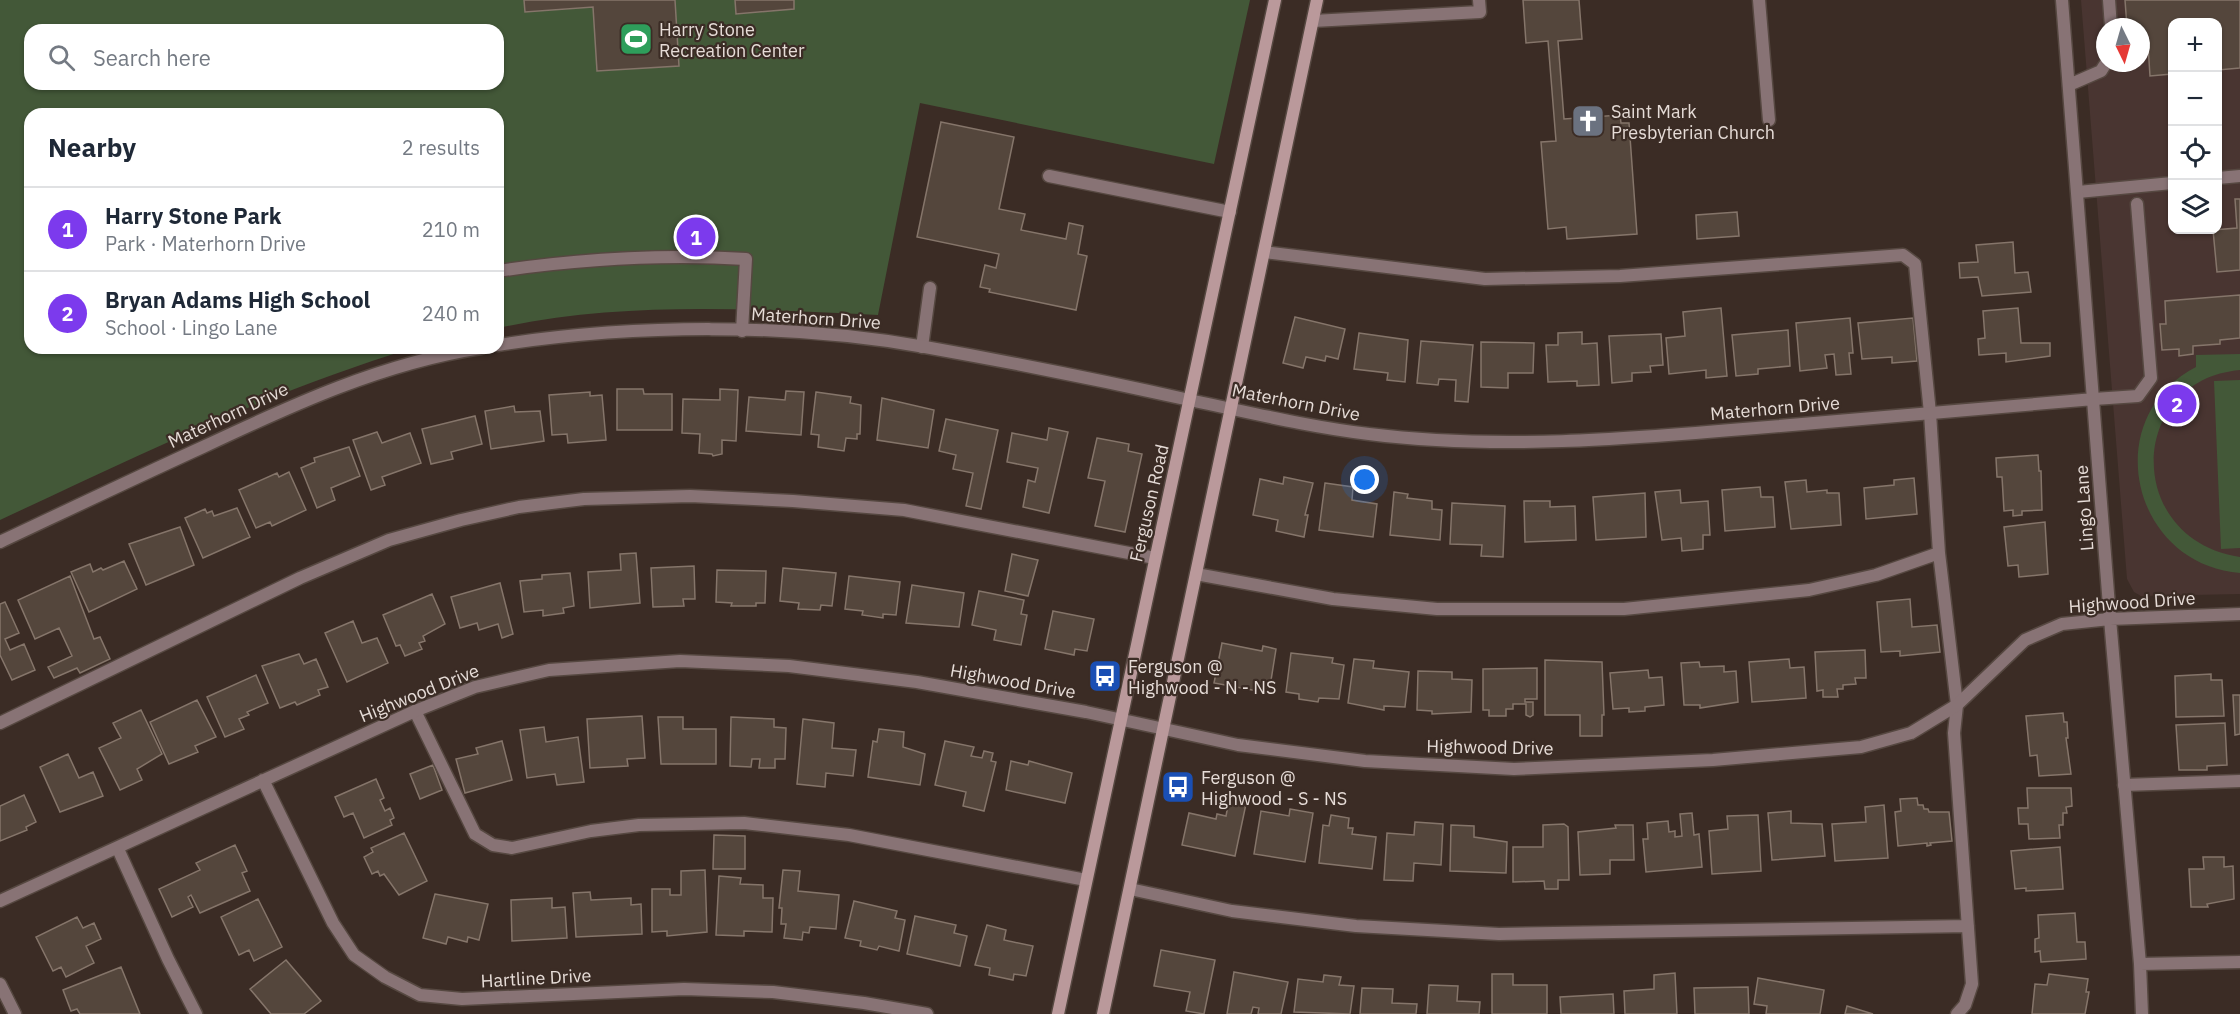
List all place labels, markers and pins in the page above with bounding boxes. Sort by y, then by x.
place label: Harry Stone Recreation Center [659,18,805,62]
sports icon: Harry Stone Recreation Center [618,21,654,57]
place label: Saint Mark Presbyterian Church [1611,100,1775,144]
church icon: Saint Mark Presbyterian Church [1570,103,1606,139]
pin: 1 [676,214,716,260]
pin: 2 [2158,382,2196,426]
place label: Ferguson @ Highwood - N - NS [1128,655,1276,699]
bus stop icon: Ferguson @ Highwood - N - NS [1087,658,1123,694]
place label: Ferguson @ Highwood - S - NS [1201,766,1347,810]
bus stop icon: Ferguson @ Highwood - S - NS [1160,769,1196,805]

